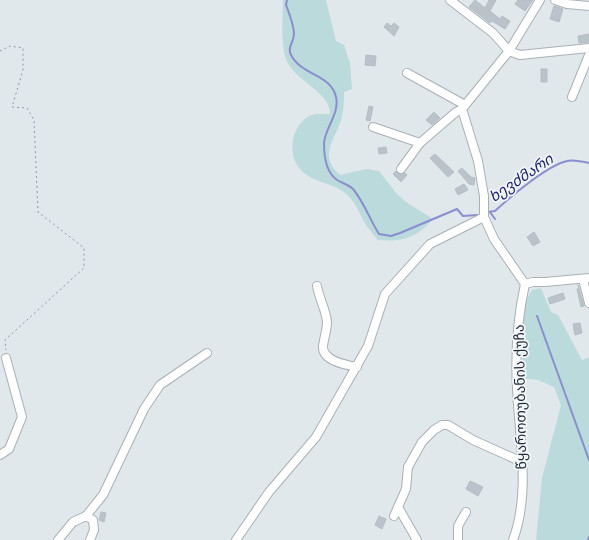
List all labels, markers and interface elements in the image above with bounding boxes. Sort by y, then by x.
water label: ხევძმარი [485,148,558,206]
street label: წყაროთუბანის ქუჩა [510,324,530,470]

